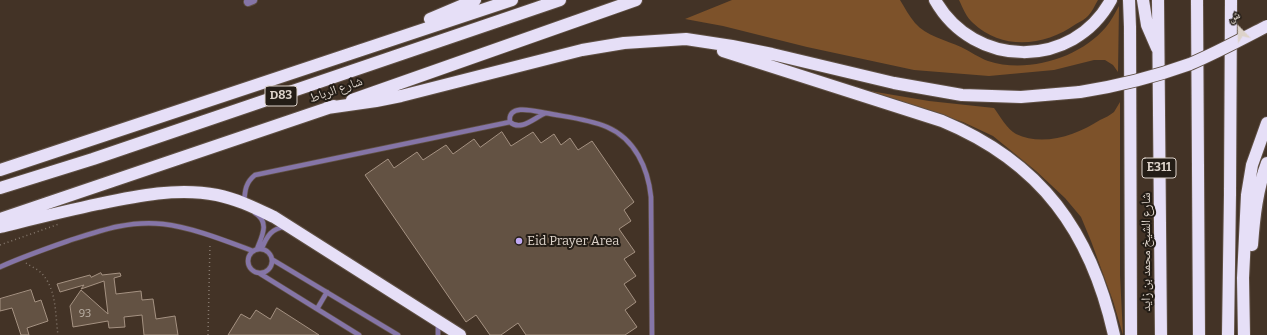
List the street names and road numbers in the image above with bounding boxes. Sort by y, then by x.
street label: شارع الرباط [307,74,365,106]
road number: D83 [265,86,297,106]
road number: E311 [1142,158,1176,178]
street label: شارع الشيخ محمد بن زايد [1138,193,1154,311]

